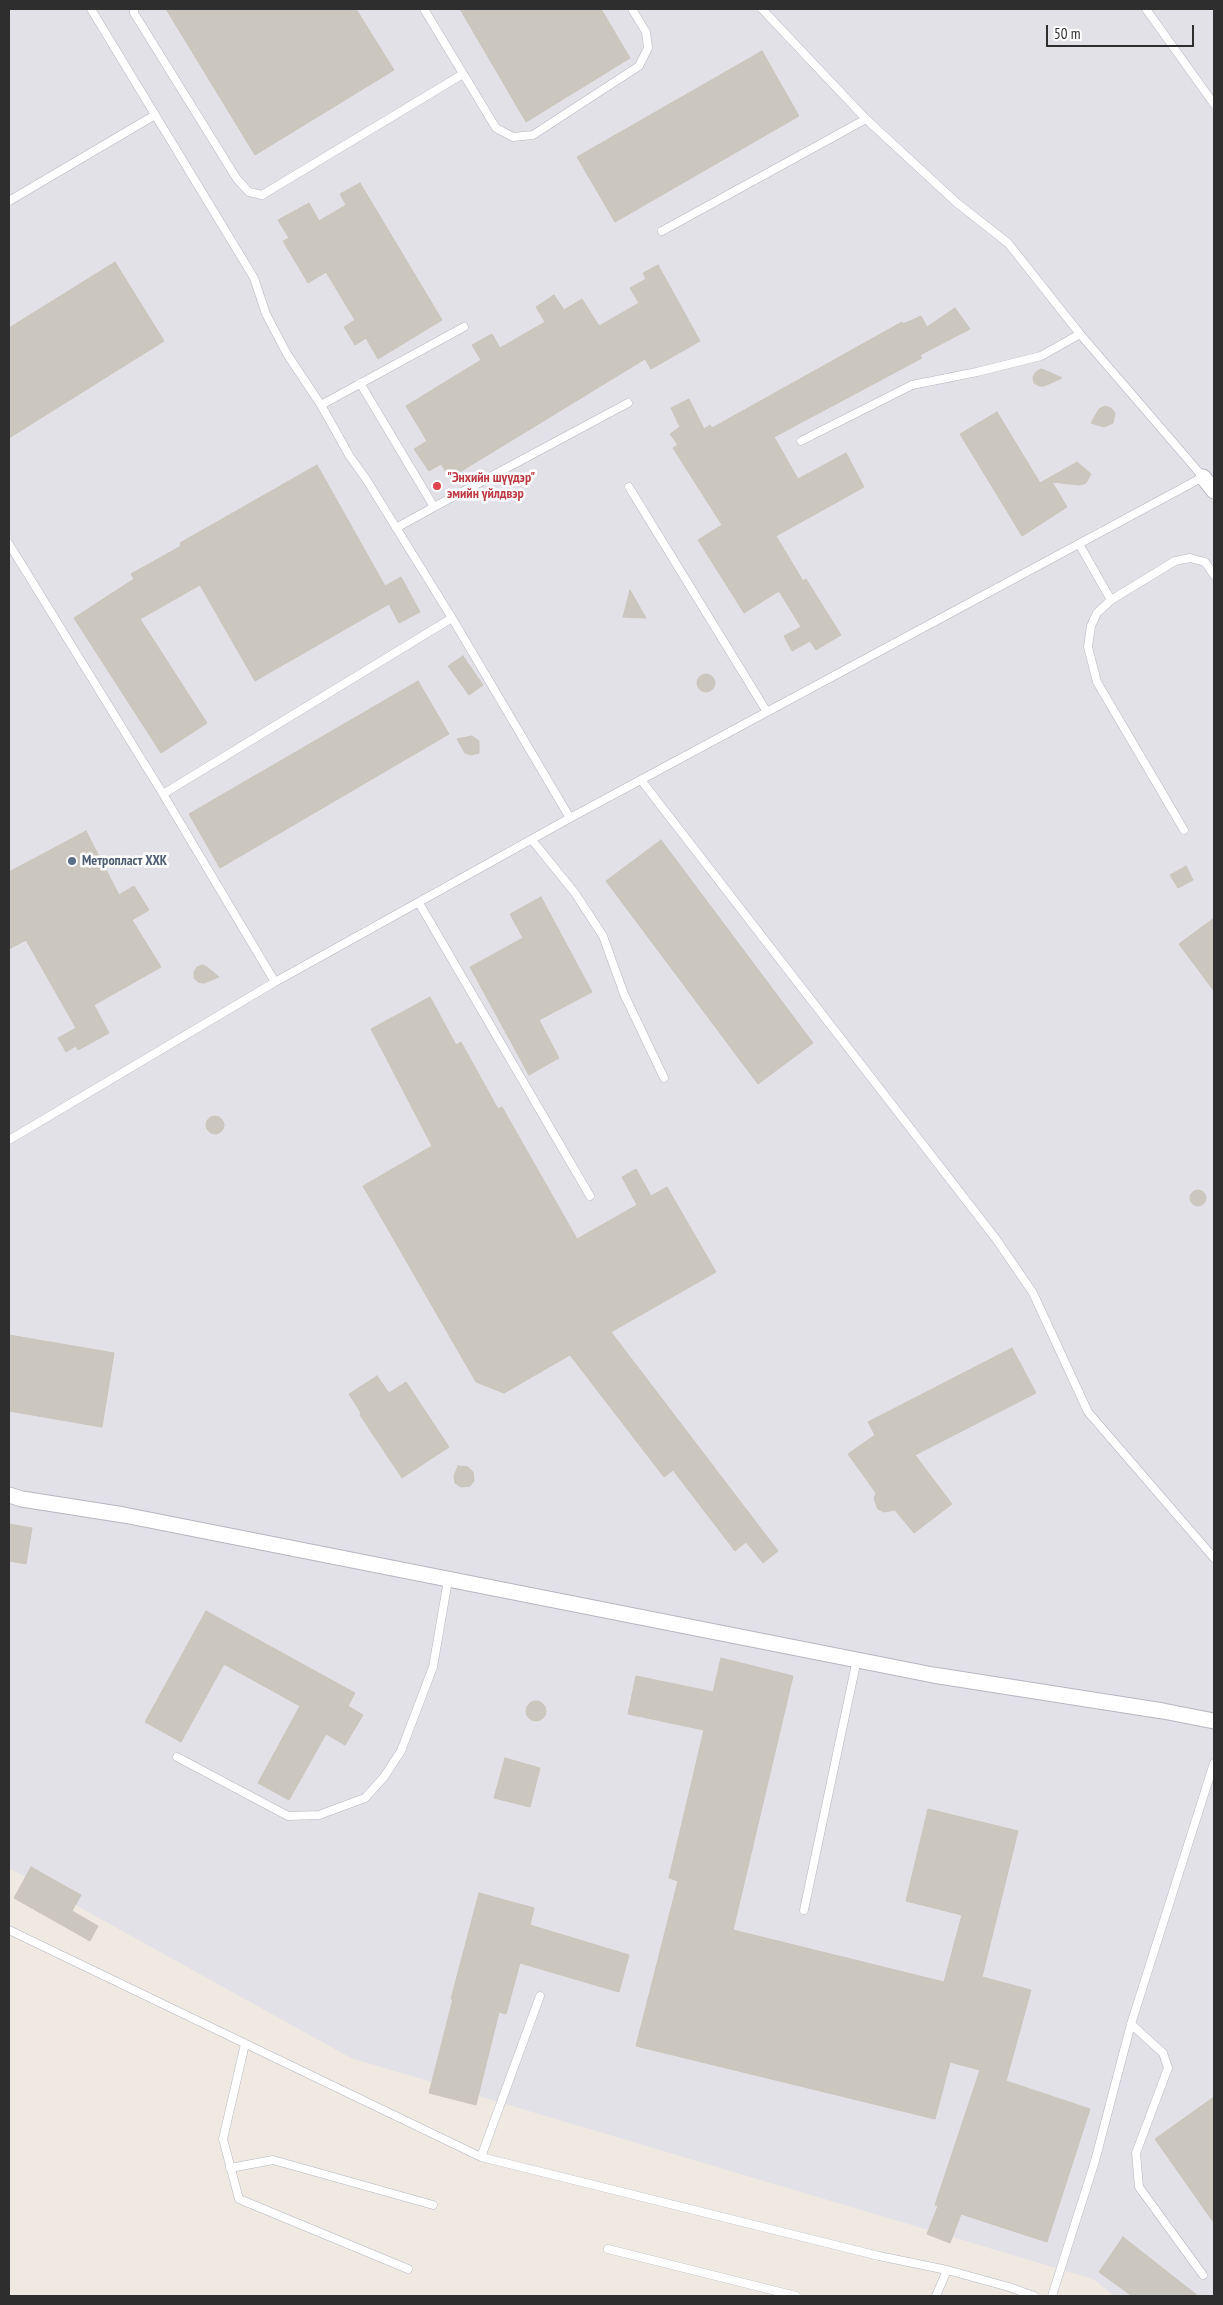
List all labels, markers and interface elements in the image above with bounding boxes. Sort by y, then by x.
scale bar [1048,15,1196,47]
text: 50 m [1054,24,1080,43]
place label: "Энхийн шүүдэр" эмийн үйлдвэр [447,470,535,502]
marker: "Энхийн шүүдэр" эмийн үйлдвэр [431,480,443,492]
place label: Метропласт ХХК [82,853,167,869]
marker: Метропласт ХХК [66,855,78,867]

